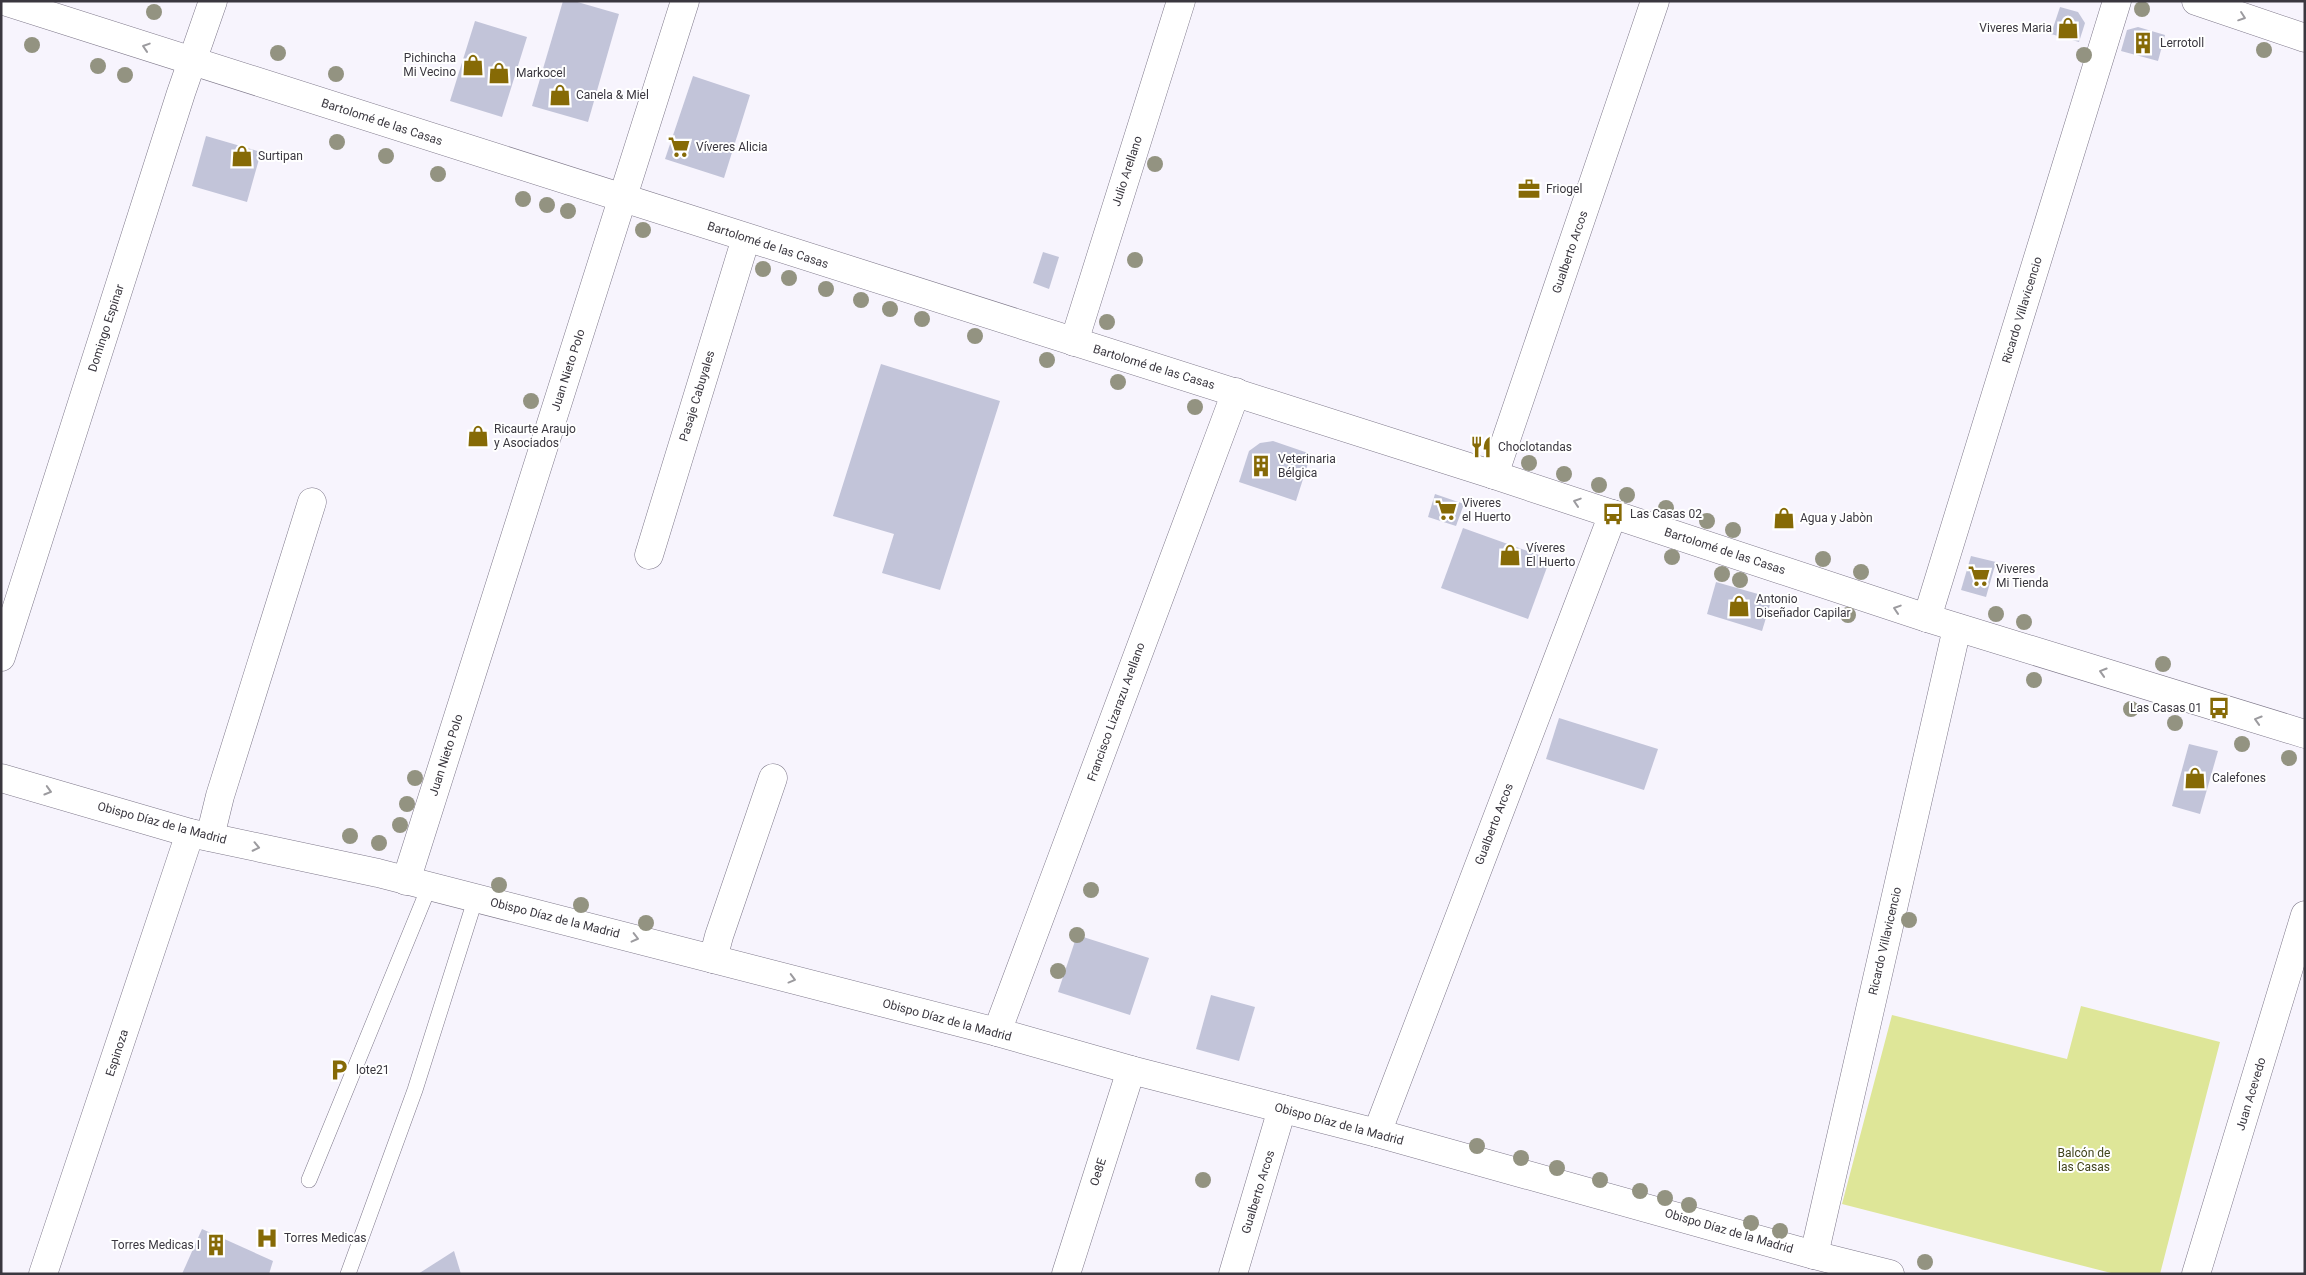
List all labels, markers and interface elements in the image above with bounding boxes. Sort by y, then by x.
one-way arrow [2237,11,2246,21]
shop icon: Viveres Maria [2055,15,2081,41]
place label: Viveres Maria [1979,21,2052,35]
building icon: Lerrotoll [2130,30,2156,56]
place label: Lerrotoll [2160,36,2204,50]
one-way arrow [142,42,150,52]
place label: Pichincha Mi Vecino [403,51,456,79]
shop icon: Pichincha Mi Vecino [460,52,486,78]
shop icon: Markocel [486,60,512,86]
place label: Markocel [516,66,566,80]
shop icon: Canela & Miel [547,82,573,108]
place label: Canela & Miel [576,88,649,102]
street label: Bartolomé de las Casas [320,96,444,148]
supermarket icon: Víveres Alicia [666,134,692,160]
street label: Julio Arellano [1109,134,1145,208]
place label: Víveres Alicia [696,140,768,154]
shop icon: Surtipan [229,143,255,169]
place label: Surtipan [258,149,303,163]
office icon: Friogel [1516,176,1542,202]
place label: Friogel [1546,182,1582,196]
street label: Gualberto Arcos [1549,209,1591,295]
street label: Bartolomé de las Casas [706,219,830,271]
street label: Ricardo Villavicencio [1999,255,2045,365]
street label: Domingo Espinar [85,282,127,374]
street label: Juan Nieto Polo [548,327,588,413]
street label: Bartolomé de las Casas [1091,342,1217,392]
street label: Pasaje Cabuyales [677,349,717,443]
place label: Ricaurte Araujo y Asociados [494,422,576,450]
shop icon: Ricaurte Araujo y Asociados [465,423,491,449]
restaurant icon: Choclotandas [1468,434,1494,460]
place label: Choclotandas [1498,440,1572,454]
place label: Veterinaria Bélgica [1278,452,1336,480]
building icon: Veterinaria Bélgica [1248,453,1274,479]
place label: Viveres el Huerto [1462,496,1511,524]
supermarket icon: Viveres el Huerto [1433,497,1459,523]
one-way arrow [1573,498,1582,508]
bus stop icon: Las Casas 02 [1600,501,1626,527]
shop icon: Agua y Jabòn [1771,505,1797,531]
place label: Las Casas 02 [1630,507,1702,521]
place label: Agua y Jabòn [1800,511,1873,525]
street label: Bartolomé de las Casas [1663,525,1787,577]
place label: Víveres El Huerto [1526,541,1575,569]
shop icon: Víveres El Huerto [1497,542,1523,568]
place label: Viveres Mi Tienda [1996,562,2049,590]
supermarket icon: Viveres Mi Tienda [1966,563,1992,589]
place label: Antonio Diseñador Capilar [1756,592,1851,620]
shop icon: Antonio Diseñador Capilar [1726,593,1752,619]
one-way arrow [1894,604,1902,614]
street label: Francisco Lizarazu Arellano [1084,641,1148,783]
one-way arrow [2099,668,2107,678]
bus stop icon: Las Casas 01 [2206,695,2232,721]
place label: Las Casas 01 [2130,701,2202,715]
street label: Juan Nieto Polo [426,712,466,798]
one-way arrow [2255,715,2263,725]
shop icon: Calefones [2182,765,2208,791]
place label: Calefones [2212,771,2266,785]
street label: Gualberto Arcos [1472,781,1516,867]
one-way arrow [43,786,52,796]
street label: Obispo Díaz de la Madrid [96,799,228,847]
one-way arrow [251,841,260,852]
street label: Ricardo Villavicencio [1866,885,1904,996]
street label: Obispo Díaz de la Madrid [489,895,621,941]
one-way arrow [630,933,638,943]
one-way arrow [787,974,795,984]
street label: Obispo Díaz de la Madrid [881,996,1013,1044]
street label: Espinoza [103,1028,131,1078]
street label: Juan Acevedo [2233,1056,2269,1132]
parking icon: lote21 [326,1057,352,1083]
place label: lote21 [356,1063,390,1077]
street label: Obispo Díaz de la Madrid [1273,1100,1405,1148]
park label: Balcón de las Casas [2058,1146,2110,1174]
street label: Gualberto Arcos [1239,1149,1277,1235]
street label: Oe8E [1087,1156,1109,1188]
street label: Obispo Díaz de la Madrid [1663,1206,1795,1256]
hospital icon: Torres Medicas [254,1225,280,1251]
place label: Torres Medicas [284,1231,367,1245]
building icon: Torres Medicas I [203,1232,229,1258]
place label: Torres Medicas I [111,1238,200,1252]

